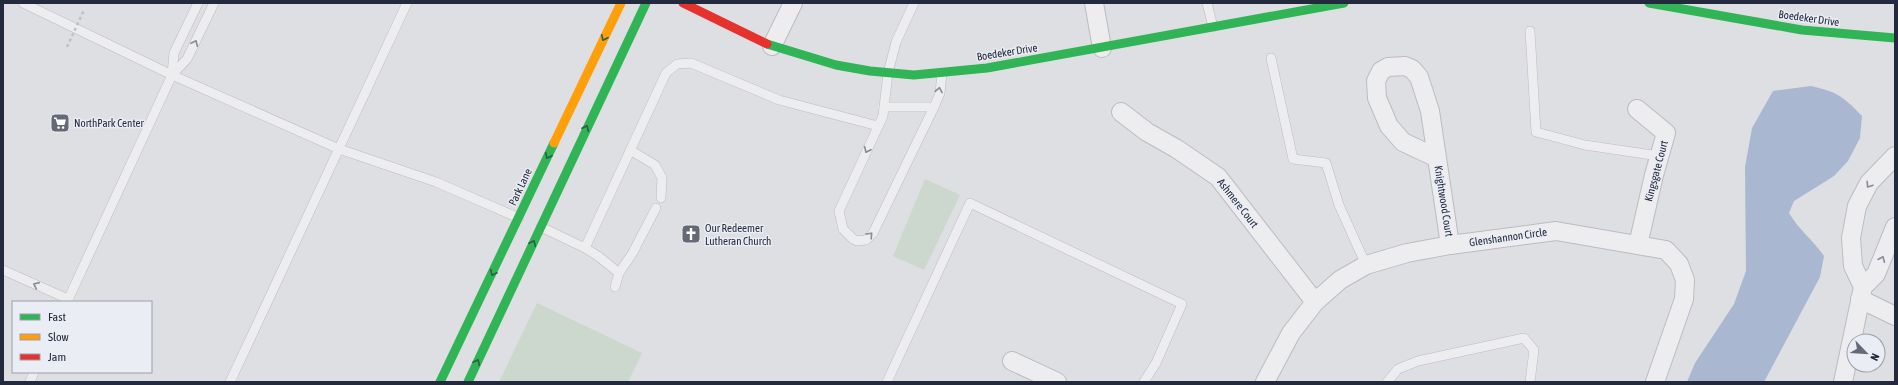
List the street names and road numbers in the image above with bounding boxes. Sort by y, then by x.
street label: Boedeker Drive [1778,8,1840,28]
street label: Boedeker Drive [976,41,1038,63]
street label: Kingsgate Court [1642,139,1670,203]
street label: Knightwood Court [1432,165,1456,237]
street label: Park Lane [506,167,534,207]
street label: Ashmere Court [1215,176,1261,230]
street label: Glenshannon Circle [1468,226,1548,248]

